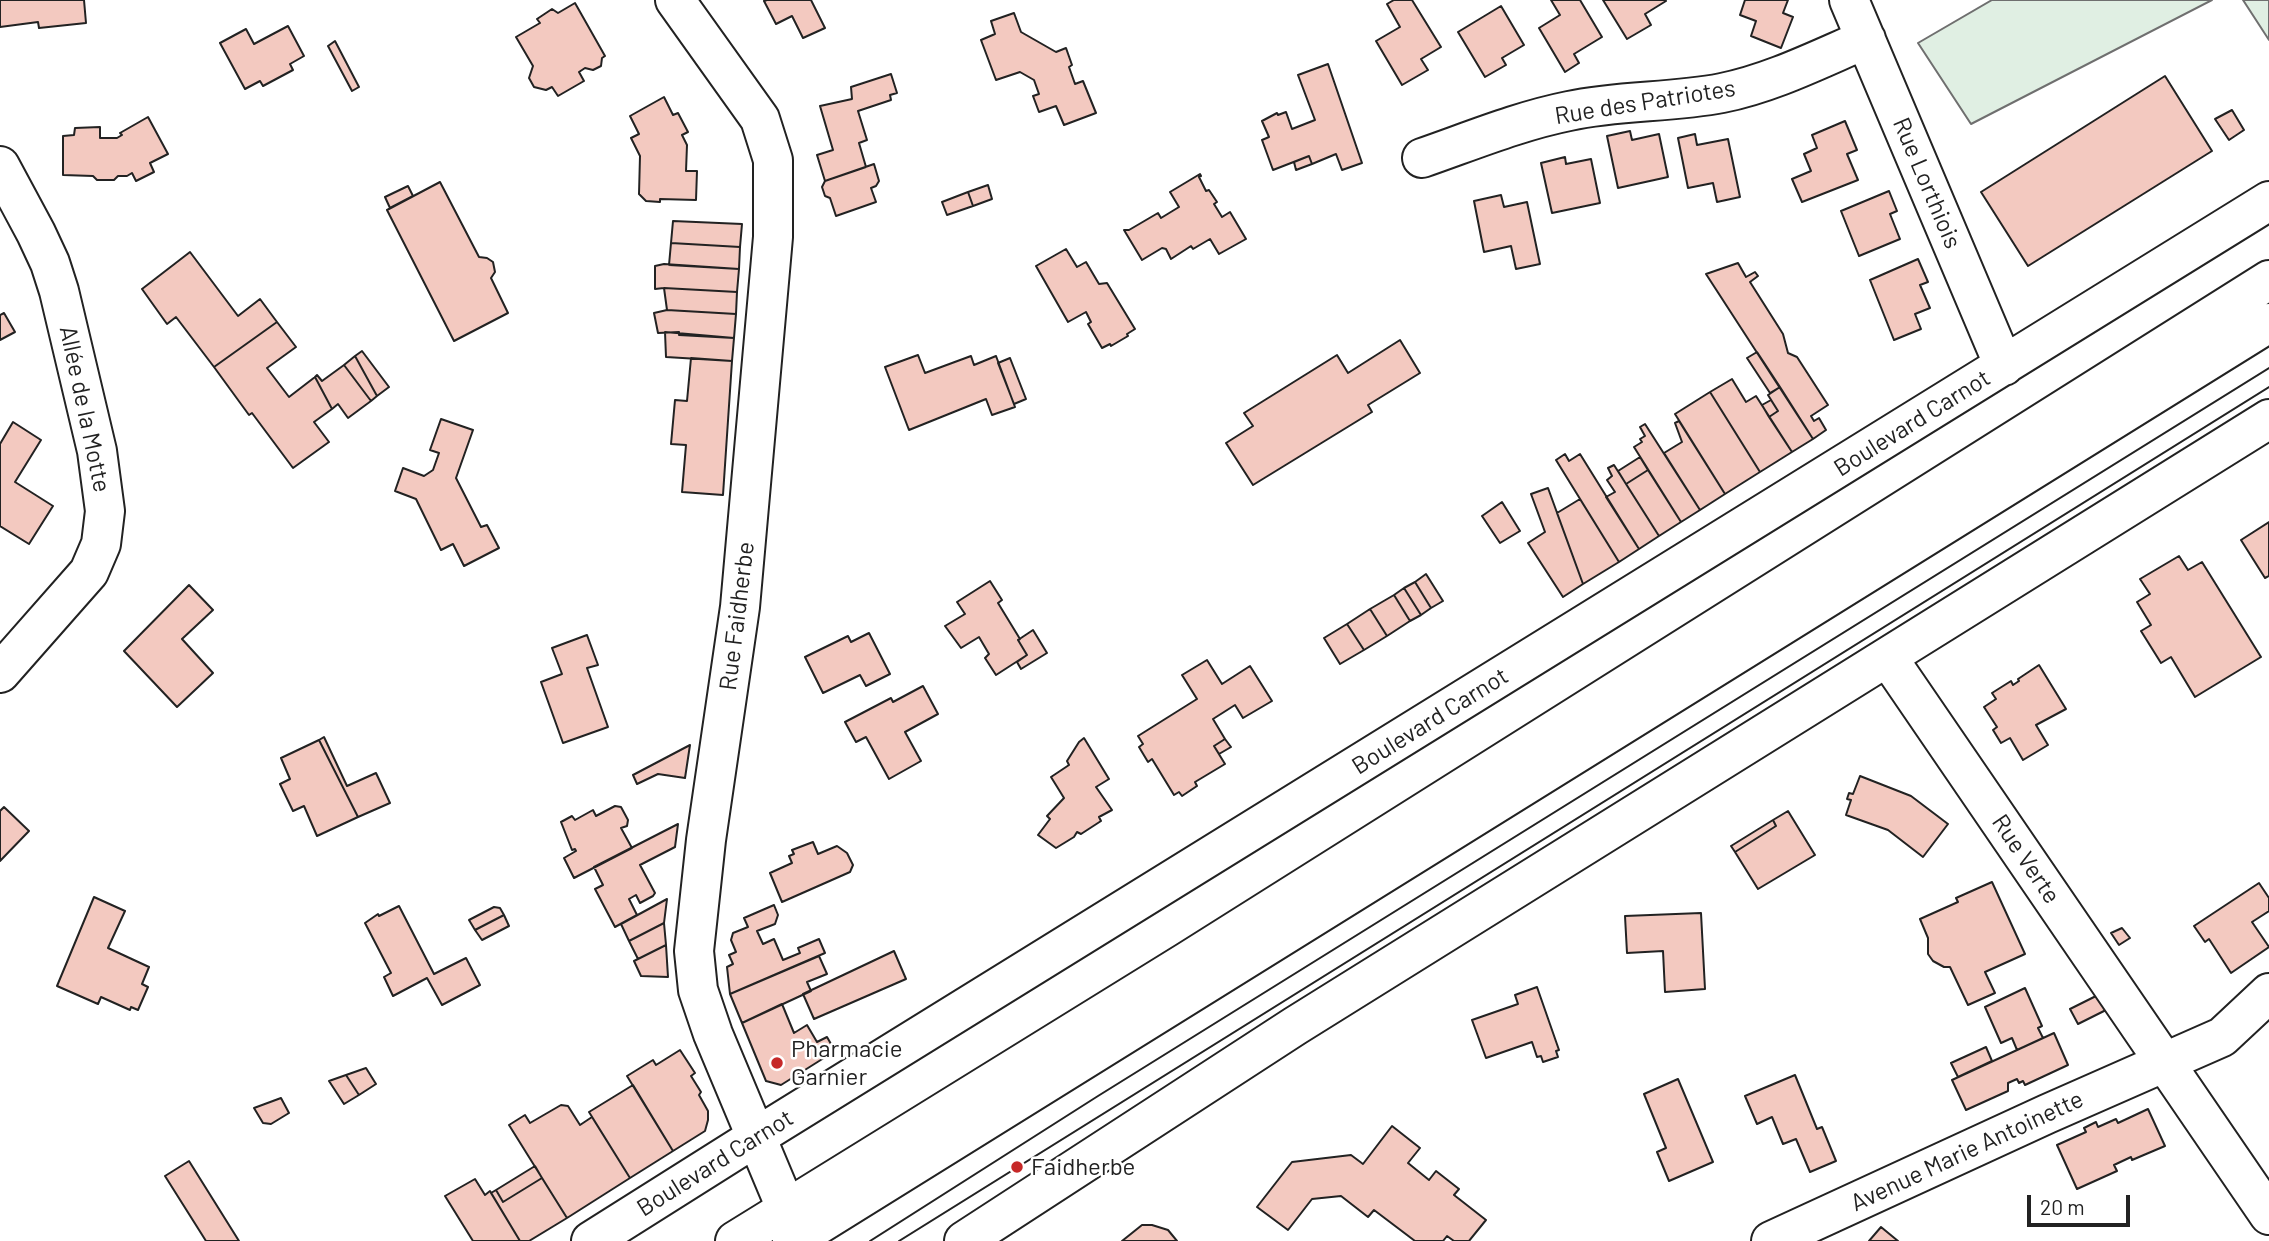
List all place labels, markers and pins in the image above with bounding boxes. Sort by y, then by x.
place label: Pharmacie Garnier [791,1035,903,1091]
marker: Pharmacie Garnier [769,1055,785,1071]
place label: Faidherbe [1031,1153,1135,1181]
marker: Faidherbe [1009,1159,1025,1175]

